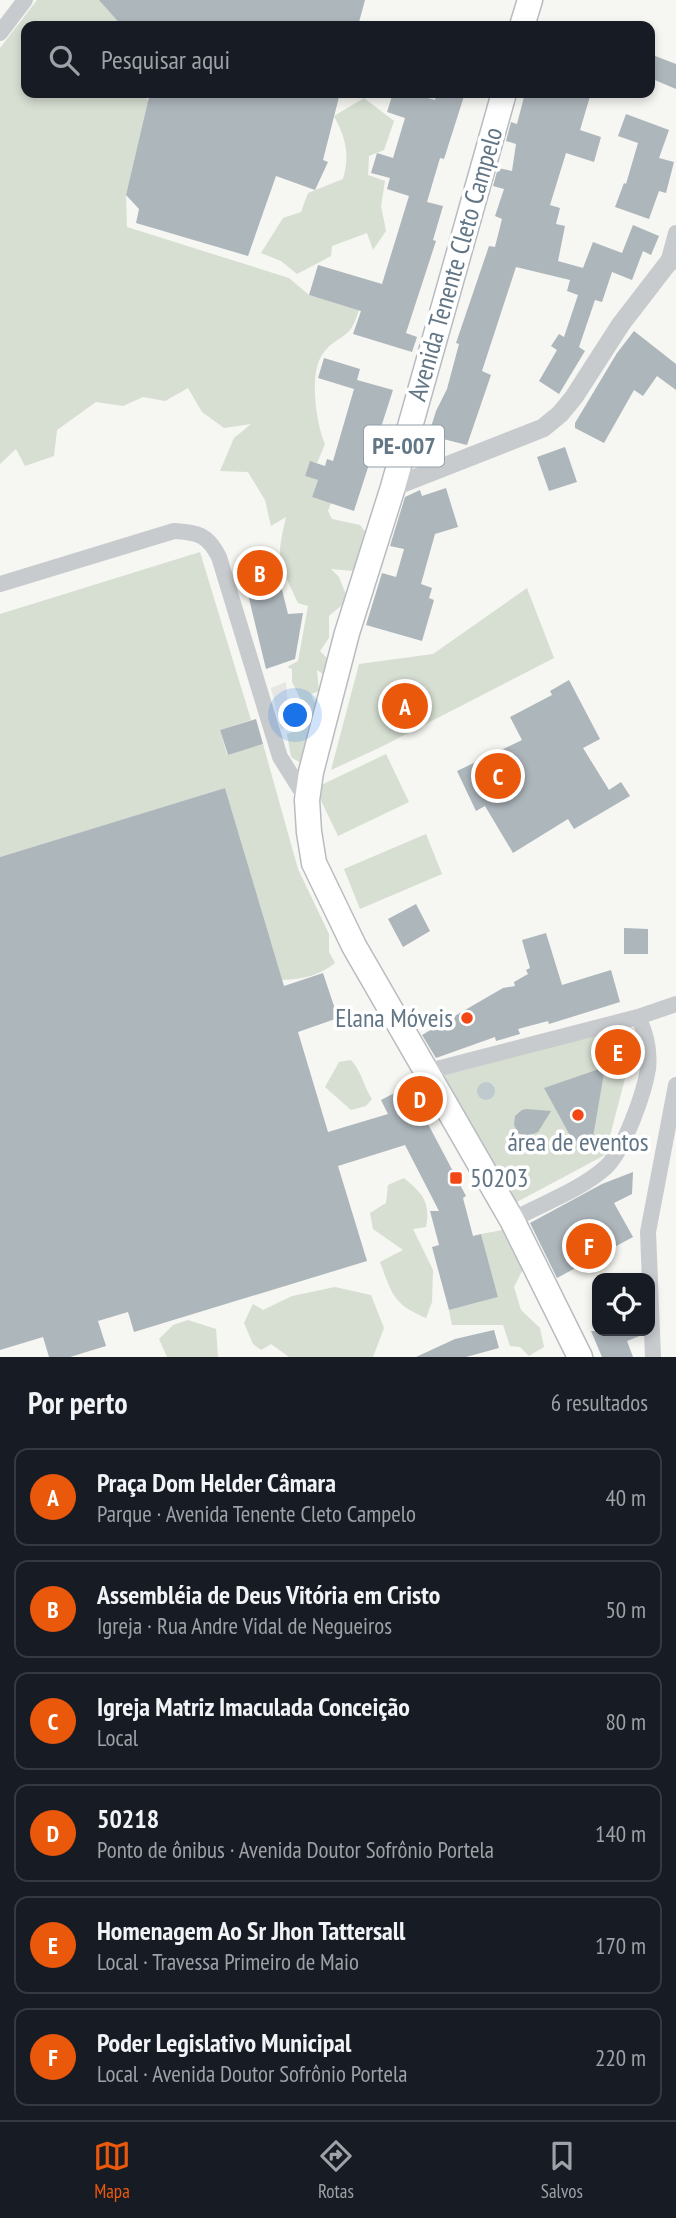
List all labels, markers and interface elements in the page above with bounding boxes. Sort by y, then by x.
search box [21,21,655,98]
icon: search [45,41,83,79]
text: Pesquisar aqui [101,43,230,76]
street label: Avenida Tenente Cleto Campelo [400,123,509,404]
road number: PE-007 [364,426,444,466]
pin: B [237,547,283,599]
pin: A [382,680,428,732]
your location [278,698,312,732]
pin: C [475,750,521,802]
place label: Elana Móveis [335,1001,453,1034]
marker: Elana Móveis [459,1010,475,1026]
pin: E [595,1026,641,1078]
pin: D [397,1073,443,1125]
marker: área de eventos [570,1107,586,1123]
place label: área de eventos [507,1125,649,1158]
place label: 50203 [470,1161,529,1194]
marker: 50203 [448,1170,464,1186]
pin: F [566,1220,612,1272]
map controls [592,1273,655,1336]
button: locate [592,1273,655,1336]
text: Por perto [28,1383,128,1422]
text: 6 resultados [551,1388,648,1417]
text: Praça Dom Helder Câmara [97,1466,336,1499]
text: A [47,1483,59,1512]
text: 40 m [605,1483,646,1512]
text: Parque · Avenida Tenente Cleto Campelo [97,1499,416,1528]
text: Assembléia de Deus Vitória em Cristo [97,1578,440,1611]
text: B [47,1595,59,1624]
text: 50 m [605,1595,646,1624]
text: Igreja · Rua Andre Vidal de Negueiros [97,1611,392,1640]
text: Igreja Matriz Imaculada Conceição [97,1690,410,1723]
text: C [48,1707,58,1736]
text: 80 m [605,1707,646,1736]
text: Local [97,1723,138,1752]
text: 50218 [97,1802,159,1835]
text: D [47,1819,59,1848]
text: 140 m [595,1819,646,1848]
text: Ponto de ônibus · Avenida Doutor Sofrônio Portela [97,1835,494,1864]
text: Homenagem Ao Sr Jhon Tattersall [97,1914,405,1947]
text: E [48,1931,58,1960]
text: 170 m [595,1931,646,1960]
text: Local · Travessa Primeiro de Maio [97,1947,359,1976]
text: Poder Legislativo Municipal [97,2026,351,2059]
text: F [48,2043,58,2072]
text: 220 m [595,2043,646,2072]
text: Local · Avenida Doutor Sofrônio Portela [97,2059,408,2088]
tab: Mapa [93,2137,131,2203]
tab: Rotas [317,2137,355,2203]
tab: Salvos [541,2137,583,2203]

